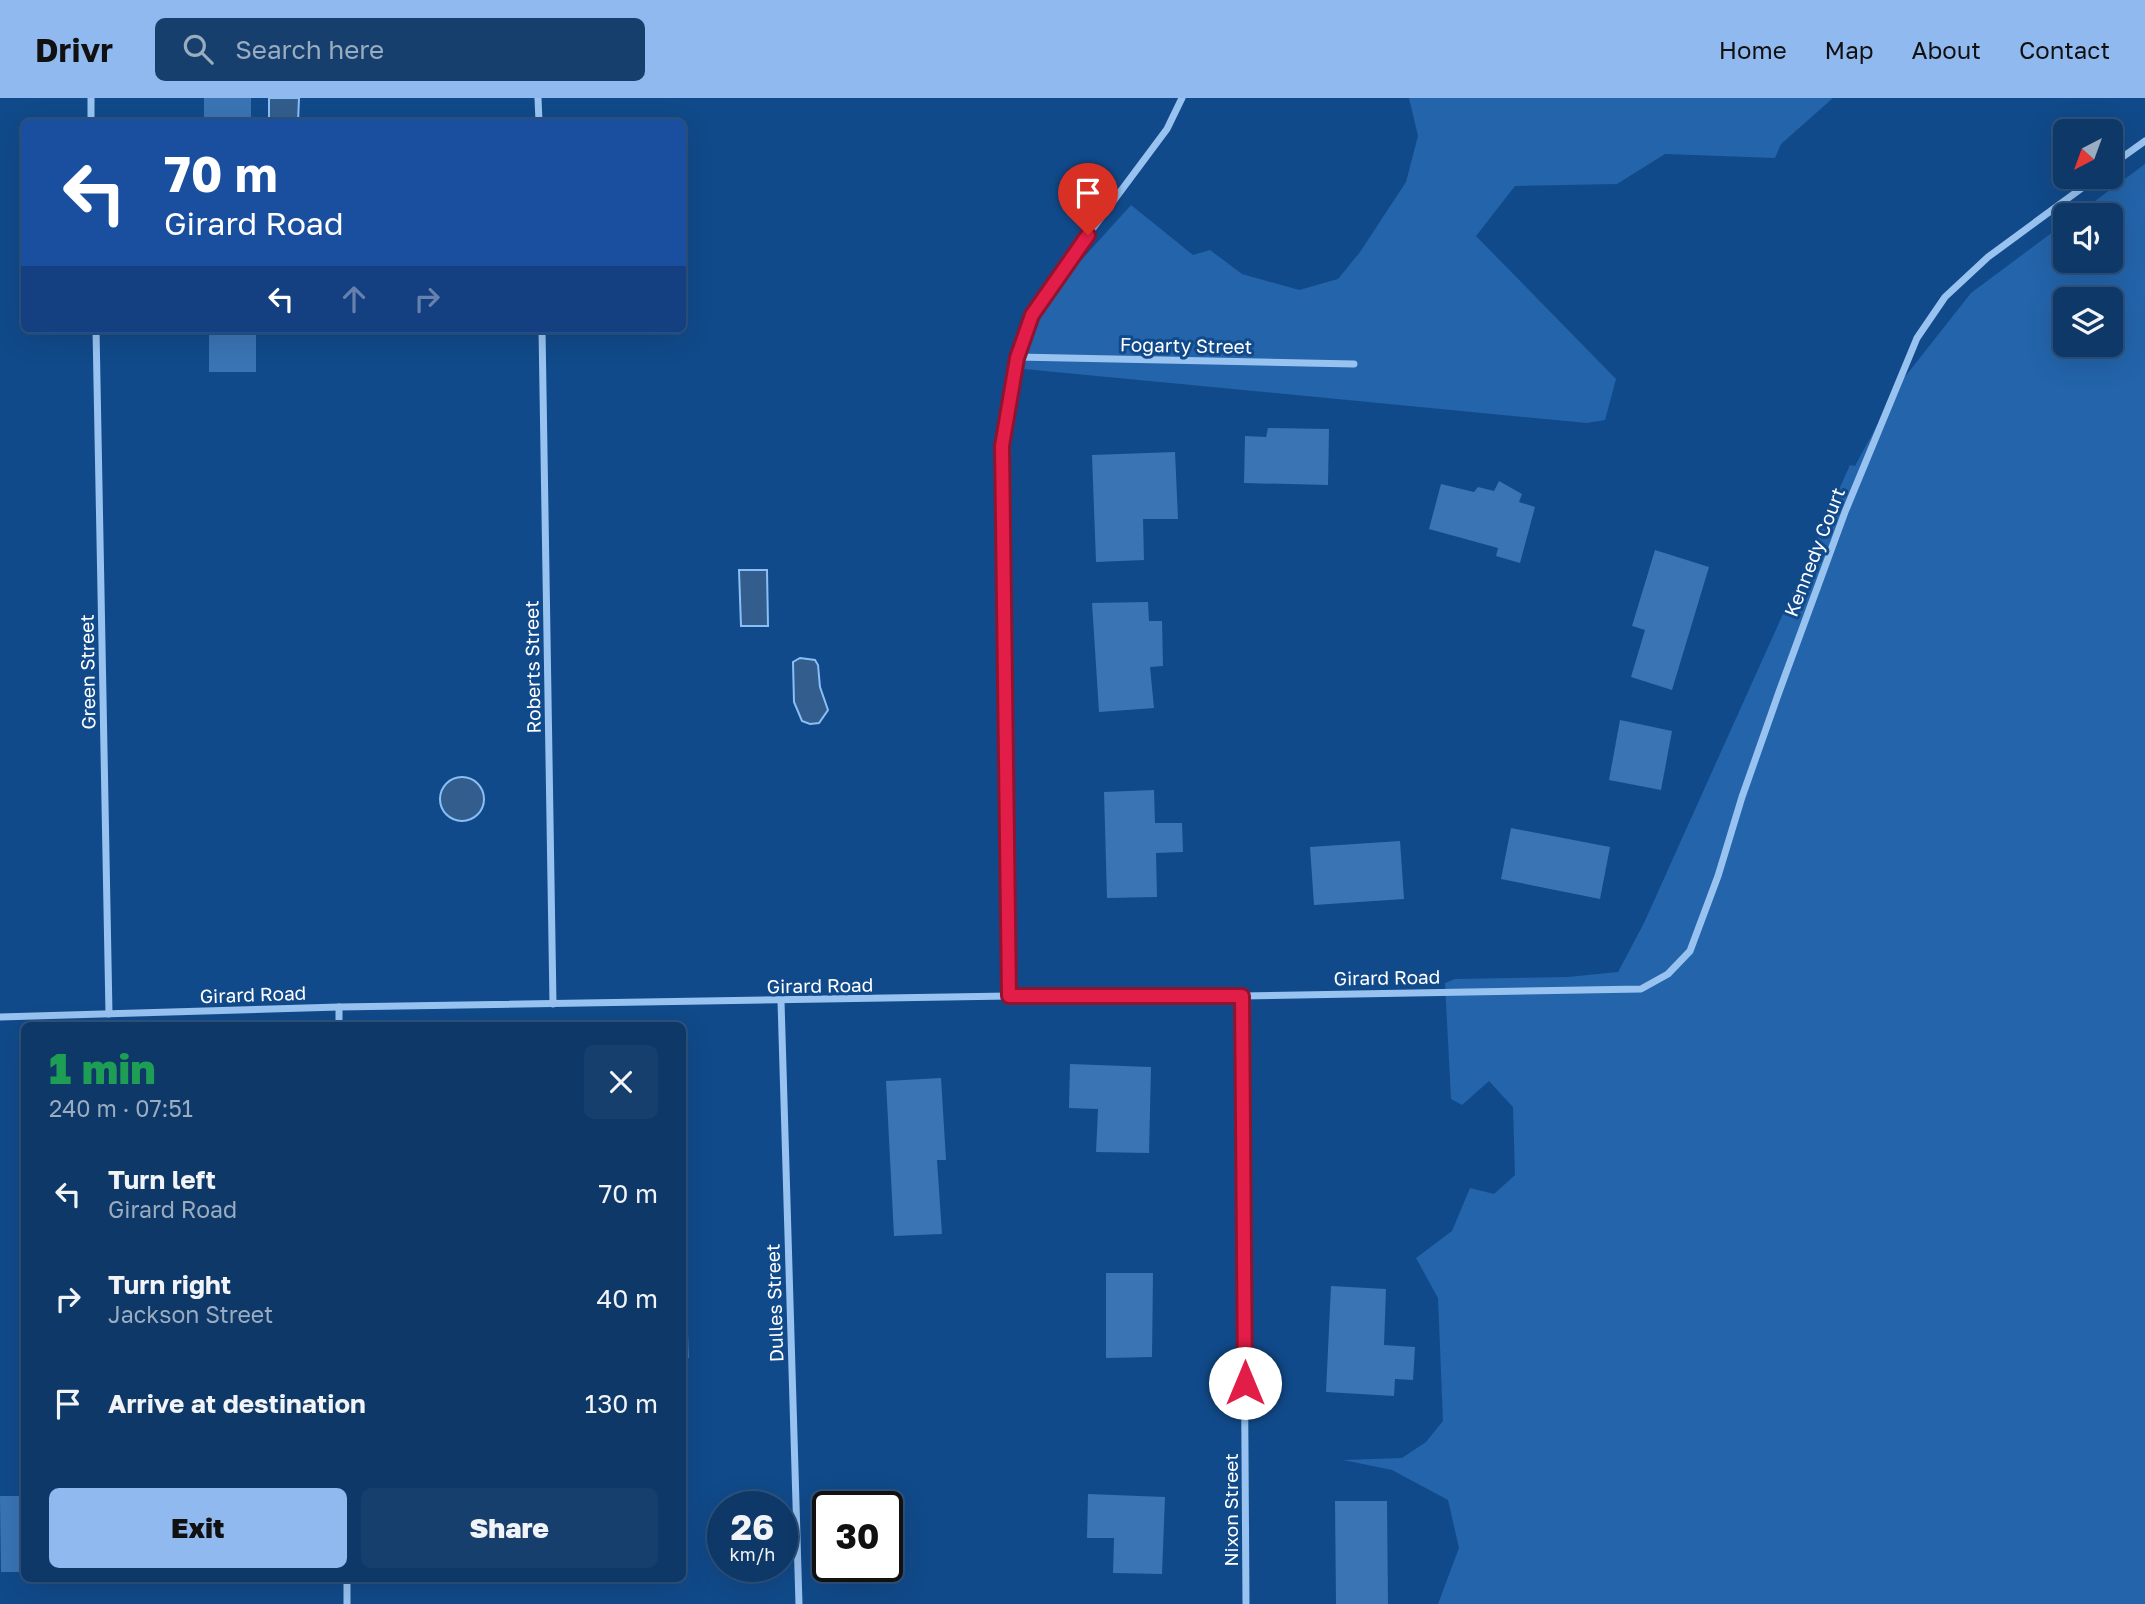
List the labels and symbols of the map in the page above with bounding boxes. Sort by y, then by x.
north arrow [2053,119,2123,189]
pin [1058,163,1118,235]
street label: Fogarty Street [1120,332,1252,358]
street label: Kennedy Court [1779,484,1849,620]
street label: Roberts Street [519,600,545,734]
street label: Green Street [74,614,100,730]
street label: Girard Road [1333,965,1441,989]
street label: Girard Road [766,973,874,997]
street label: Girard Road [199,981,307,1007]
street label: Dulles Street [760,1243,788,1363]
position arrow [1208,1346,1282,1420]
street label: Nixon Street [1219,1453,1242,1567]
speed limit sign: 30 [812,1491,903,1582]

